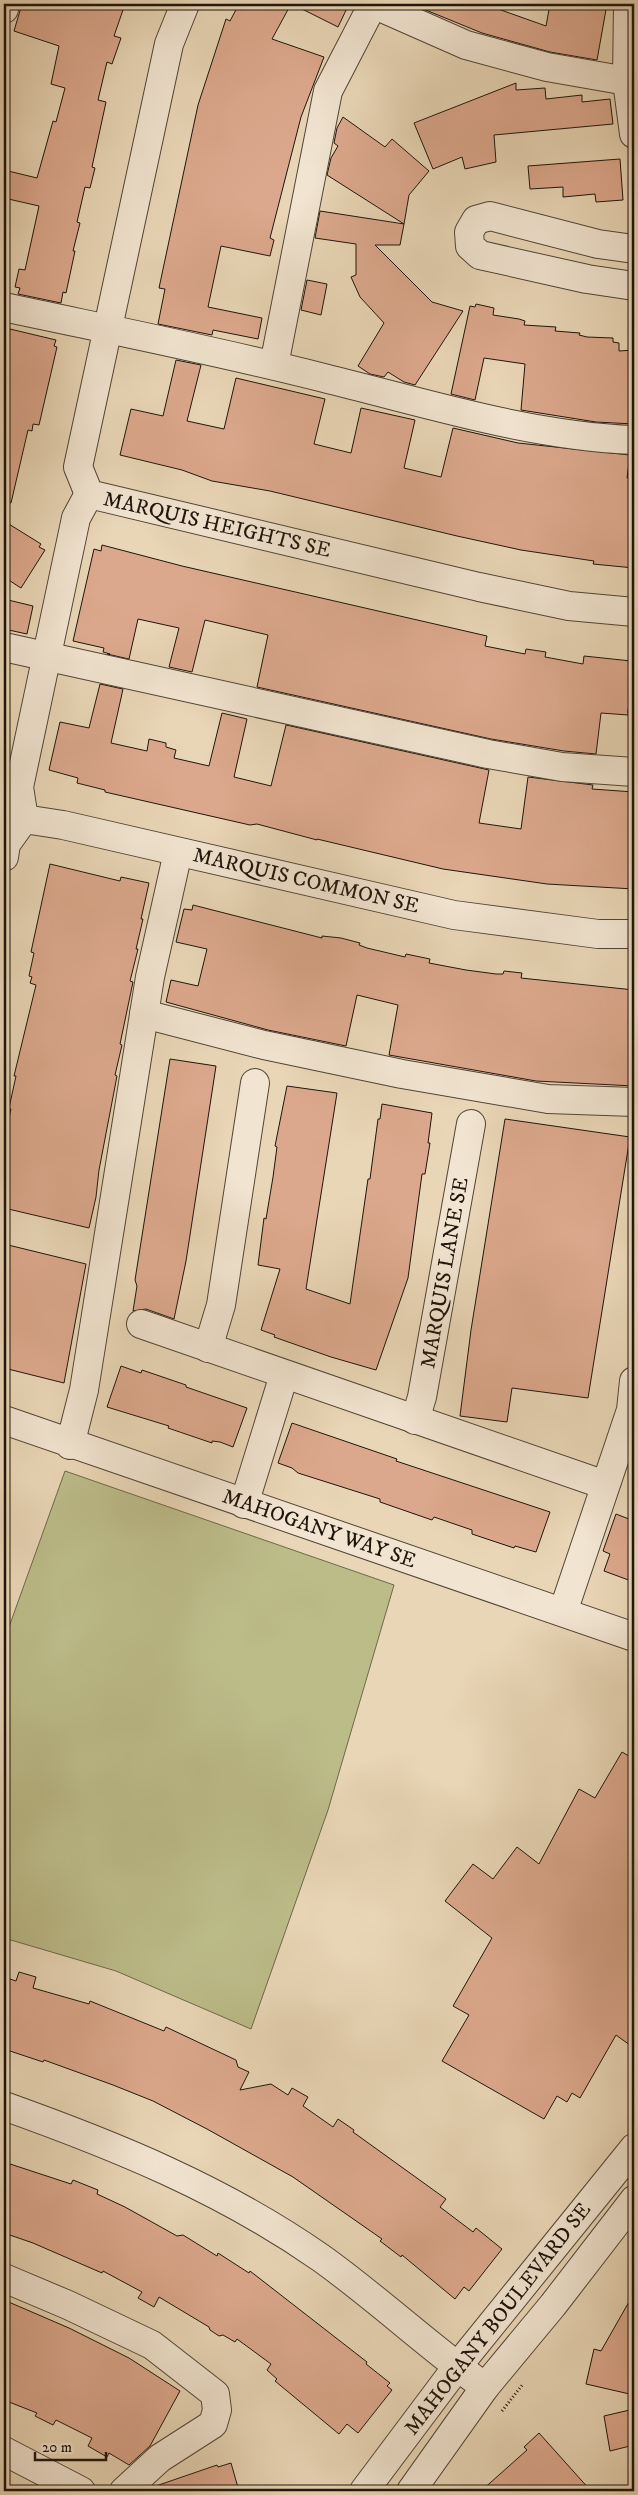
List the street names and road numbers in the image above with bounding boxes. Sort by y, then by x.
street label: MARQUIS HEIGHTS SE [101,486,333,564]
street label: MARQUIS COMMON SE [190,842,422,920]
street label: MARQUIS LANE SE [415,1175,475,1371]
street label: MAHOGANY WAY SE [219,1484,419,1574]
street label: MAHOGANY BOULEVARD SE [399,2197,597,2441]

